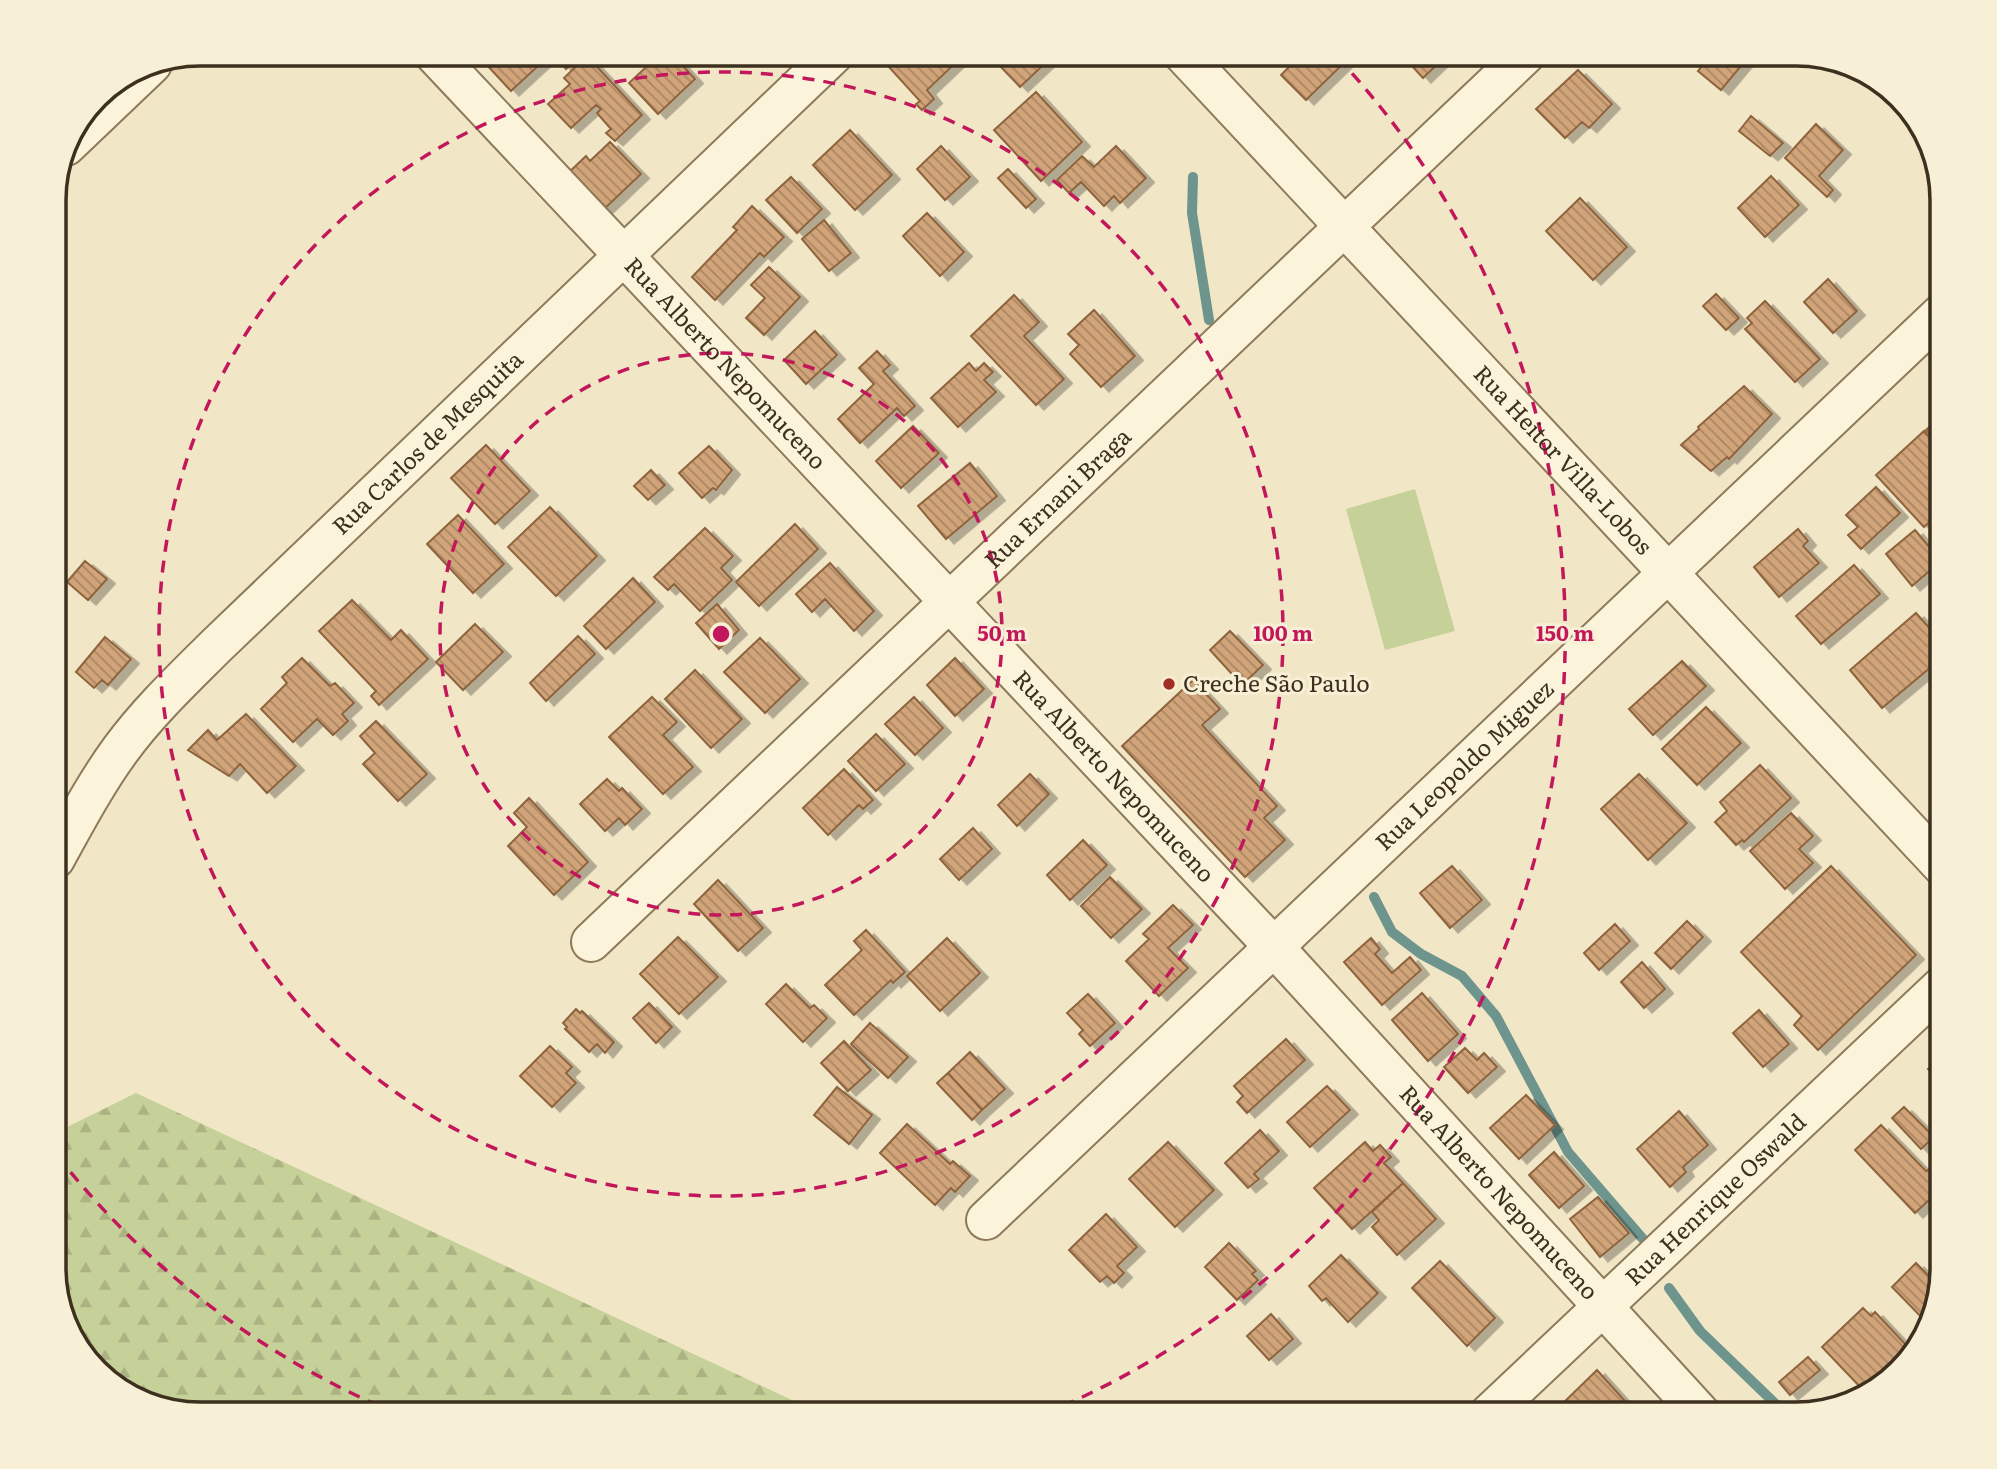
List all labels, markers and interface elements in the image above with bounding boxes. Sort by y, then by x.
street label: Rua Alberto Nepomuceno [618,248,835,476]
street label: Rua Carlos de Mesquita [323,341,530,541]
street label: Rua Heitor Villa-Lobos [1467,356,1661,561]
street label: Rua Ernani Braga [976,418,1138,575]
text: 50 m [977,616,1027,647]
text: 100 m [1253,616,1313,647]
text: 150 m [1536,616,1594,647]
centre of rings [709,622,733,646]
street label: Rua Alberto Nepomuceno [1006,661,1224,889]
place label: Creche São Paulo [1183,665,1370,699]
street label: Rua Leopoldo Miguez [1367,671,1560,857]
marker: Creche São Paulo [1161,676,1177,692]
street label: Rua Alberto Nepomuceno [1393,1076,1608,1307]
street label: Rua Henrique Oswald [1616,1104,1812,1292]

